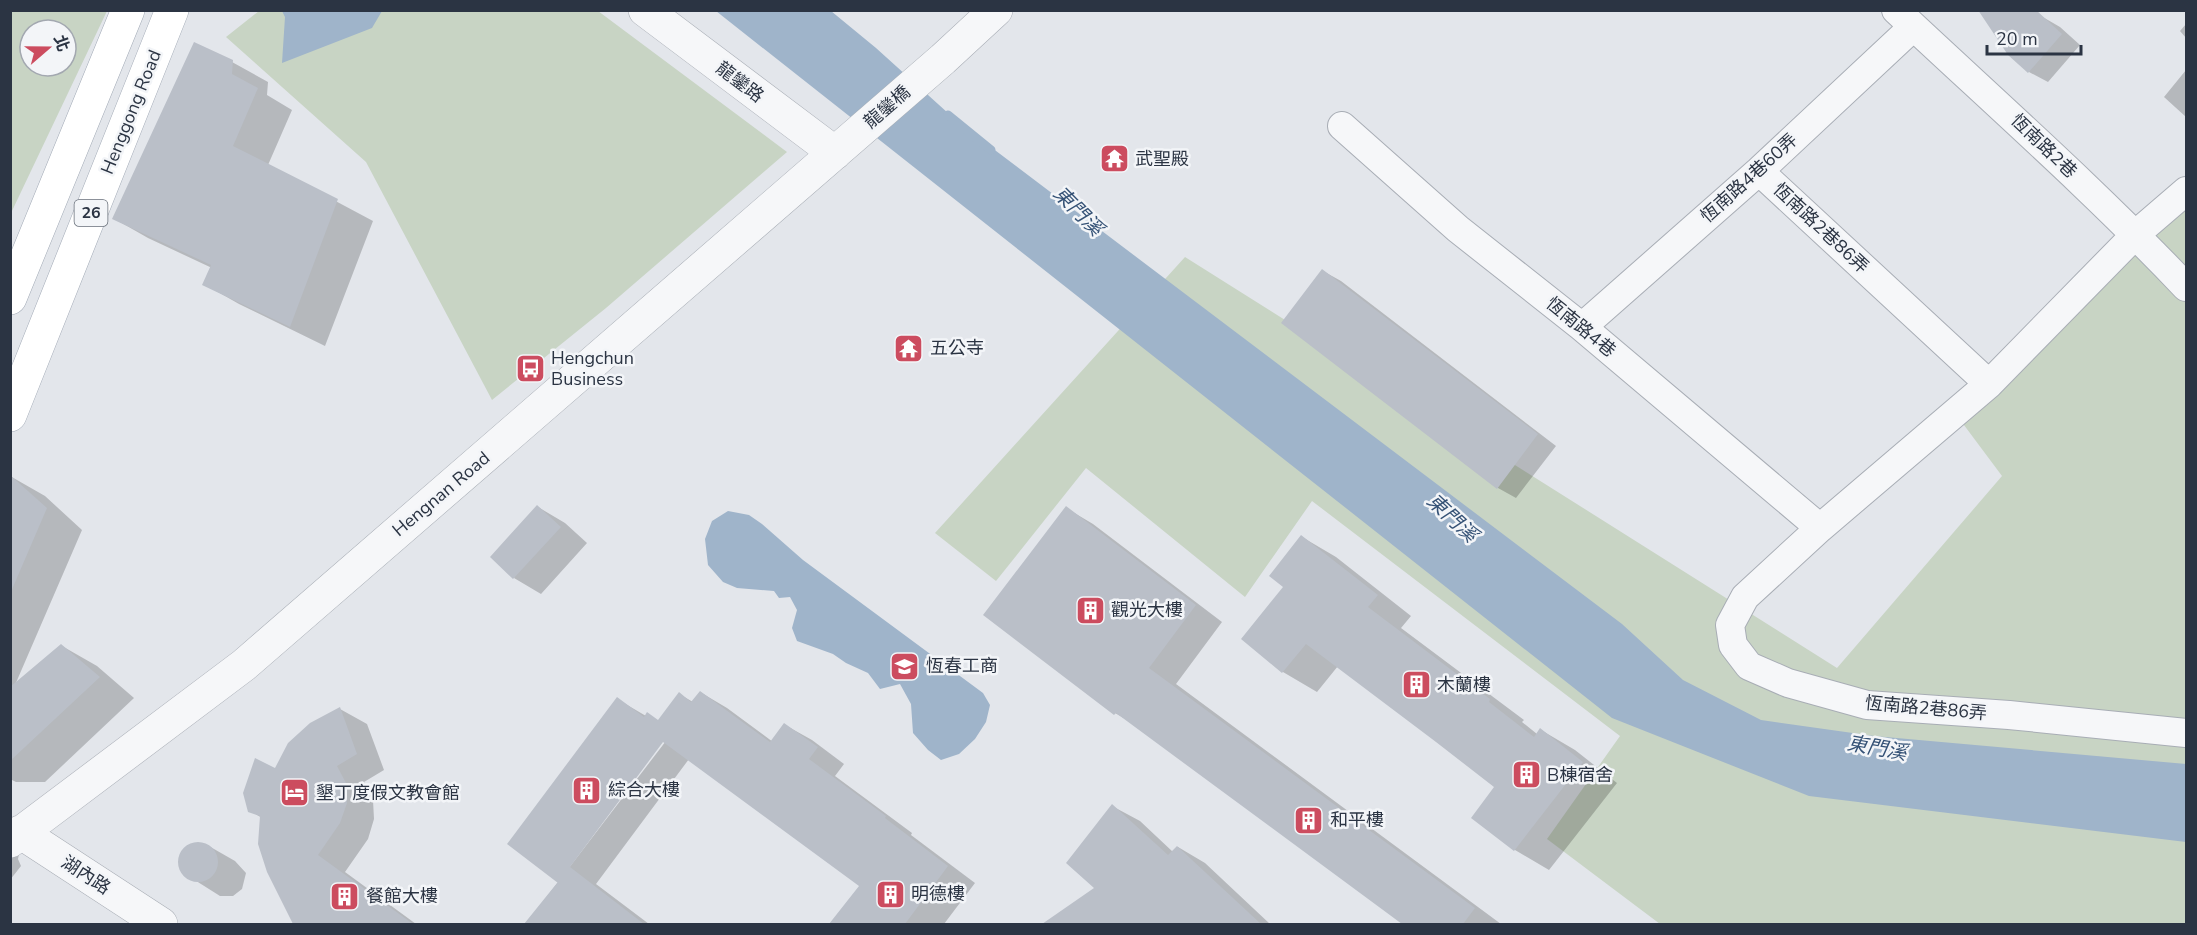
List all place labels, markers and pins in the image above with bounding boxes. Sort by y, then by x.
temple icon: 武聖殿 [1098,143,1130,175]
place label: 武聖殿 [1135,147,1189,171]
temple icon: 五公寺 [893,332,925,364]
place label: 五公寺 [930,336,984,360]
place label: Hengchun Business [551,346,634,391]
bus stop icon: Hengchun Business [514,352,546,384]
building icon: 觀光大樓 [1074,594,1106,626]
place label: 觀光大樓 [1111,598,1183,622]
school or university icon: 恆春工商 [889,650,921,682]
place label: 恆春工商 [926,654,998,678]
building icon: 木蘭樓 [1400,669,1432,701]
place label: 木蘭樓 [1437,673,1491,697]
building icon: B棟宿舍 [1510,759,1542,791]
place label: B棟宿舍 [1547,763,1613,787]
building icon: 綜合大樓 [571,774,603,806]
hotel icon: 墾丁度假文教會館 [279,777,311,809]
place label: 綜合大樓 [608,778,680,802]
place label: 墾丁度假文教會館 [316,781,460,805]
building icon: 和平樓 [1293,804,1325,836]
place label: 和平樓 [1330,808,1384,832]
building icon: 明德樓 [874,878,906,910]
building icon: 餐館大樓 [329,880,361,912]
place label: 明德樓 [911,882,965,906]
place label: 餐館大樓 [366,884,438,908]

